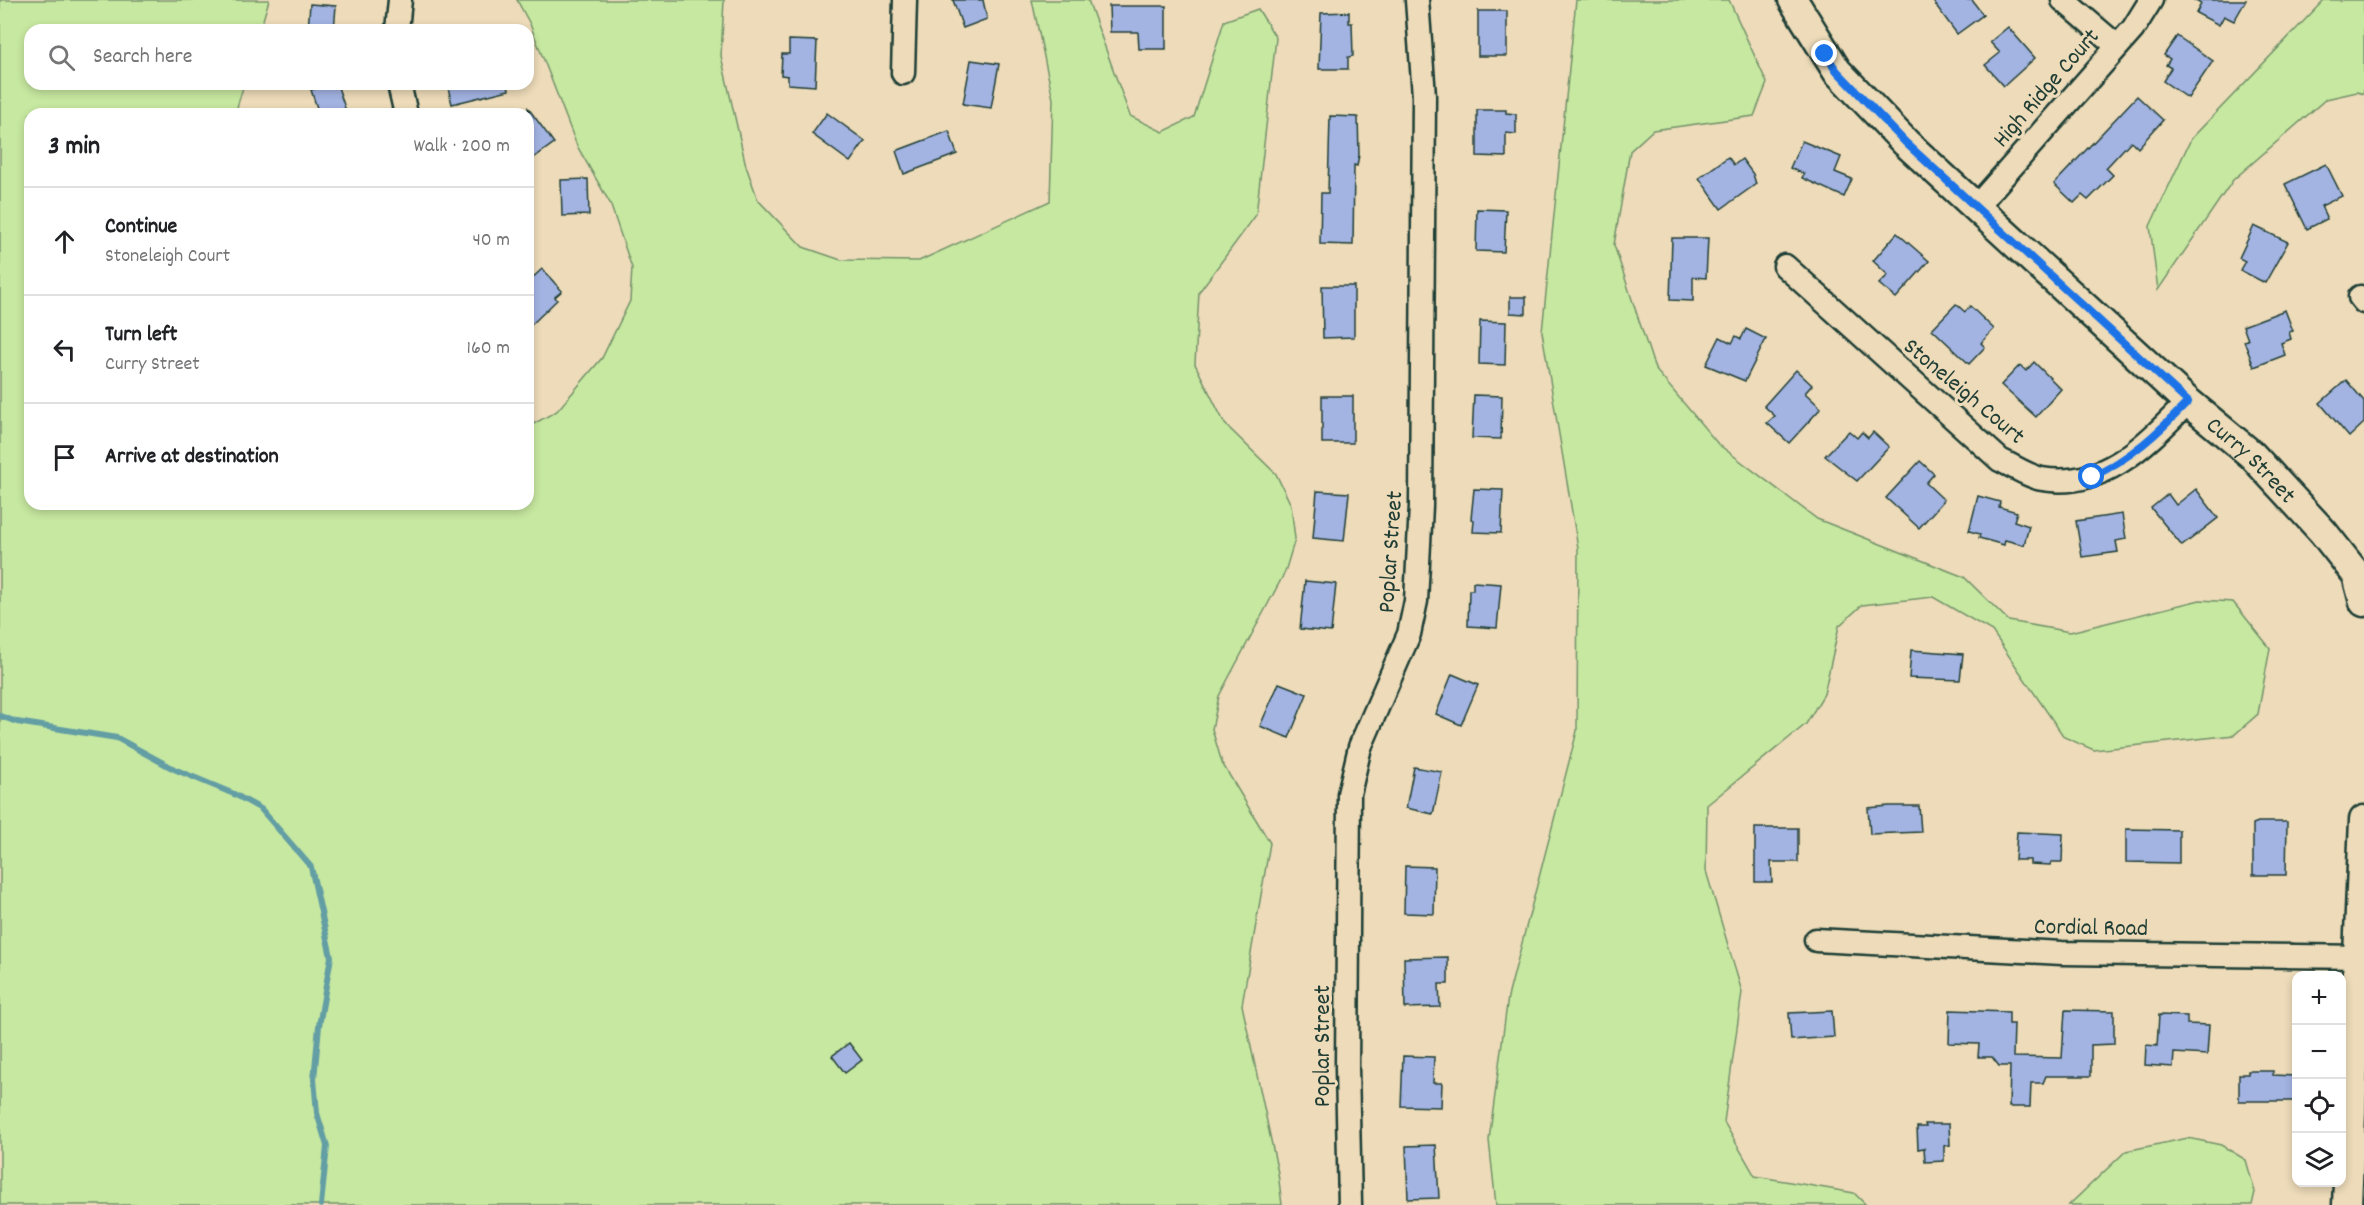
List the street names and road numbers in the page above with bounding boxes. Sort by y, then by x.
street label: High Ridge Court [1986,22,2109,156]
street label: Stoneleigh Court [1895,331,2032,454]
street label: Curry Street [2198,410,2303,512]
street label: Poplar Street [1371,490,1413,614]
street label: Cordial Road [2033,911,2148,947]
street label: Poplar Street [1307,985,1341,1107]

